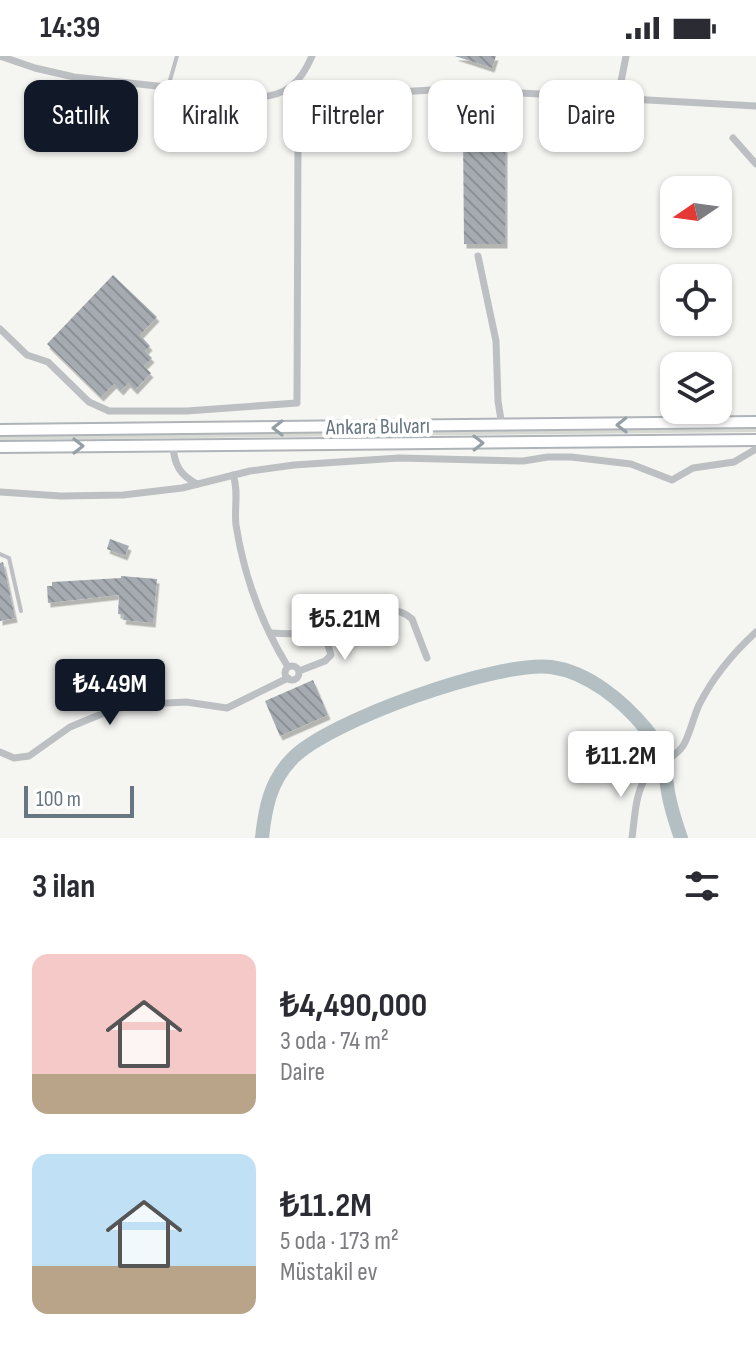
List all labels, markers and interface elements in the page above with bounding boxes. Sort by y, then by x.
text: 14:39 [40,10,100,46]
chip: Satılık [24,80,138,152]
chip: Kiralık [154,80,267,152]
chip: Filtreler [283,80,412,152]
chip: Yeni [428,80,523,152]
chip: Daire [539,80,644,152]
north arrow [660,176,732,248]
map controls [660,176,732,424]
button: locate [660,264,732,336]
button: layers [660,352,732,424]
street label: Ankara Bulvarı [325,413,430,441]
one-way arrow [615,416,628,433]
one-way arrow [271,419,284,437]
one-way arrow [472,434,485,452]
one-way arrow [72,437,85,455]
pin: ₺5.21M [280,594,410,662]
text: ₺5.21M [310,604,380,635]
pin: ₺4.49M [45,659,175,727]
text: ₺4.49M [73,669,147,700]
pin: ₺11.2M [556,731,686,799]
text: ₺11.2M [586,741,656,772]
scale bar [24,782,134,818]
text: 100 m [36,786,81,813]
icon: filters [680,864,724,908]
text: 3 ilan [32,866,95,907]
text: ₺4,490,000 [280,985,427,1026]
icon: home [96,986,192,1082]
text: 3 oda · 74 m² [280,1026,389,1057]
text: Daire [280,1057,325,1088]
text: ₺11.2M [280,1185,372,1226]
icon: home [96,1186,192,1282]
text: 5 oda · 173 m² [280,1226,399,1257]
text: Müstakil ev [280,1257,378,1288]

